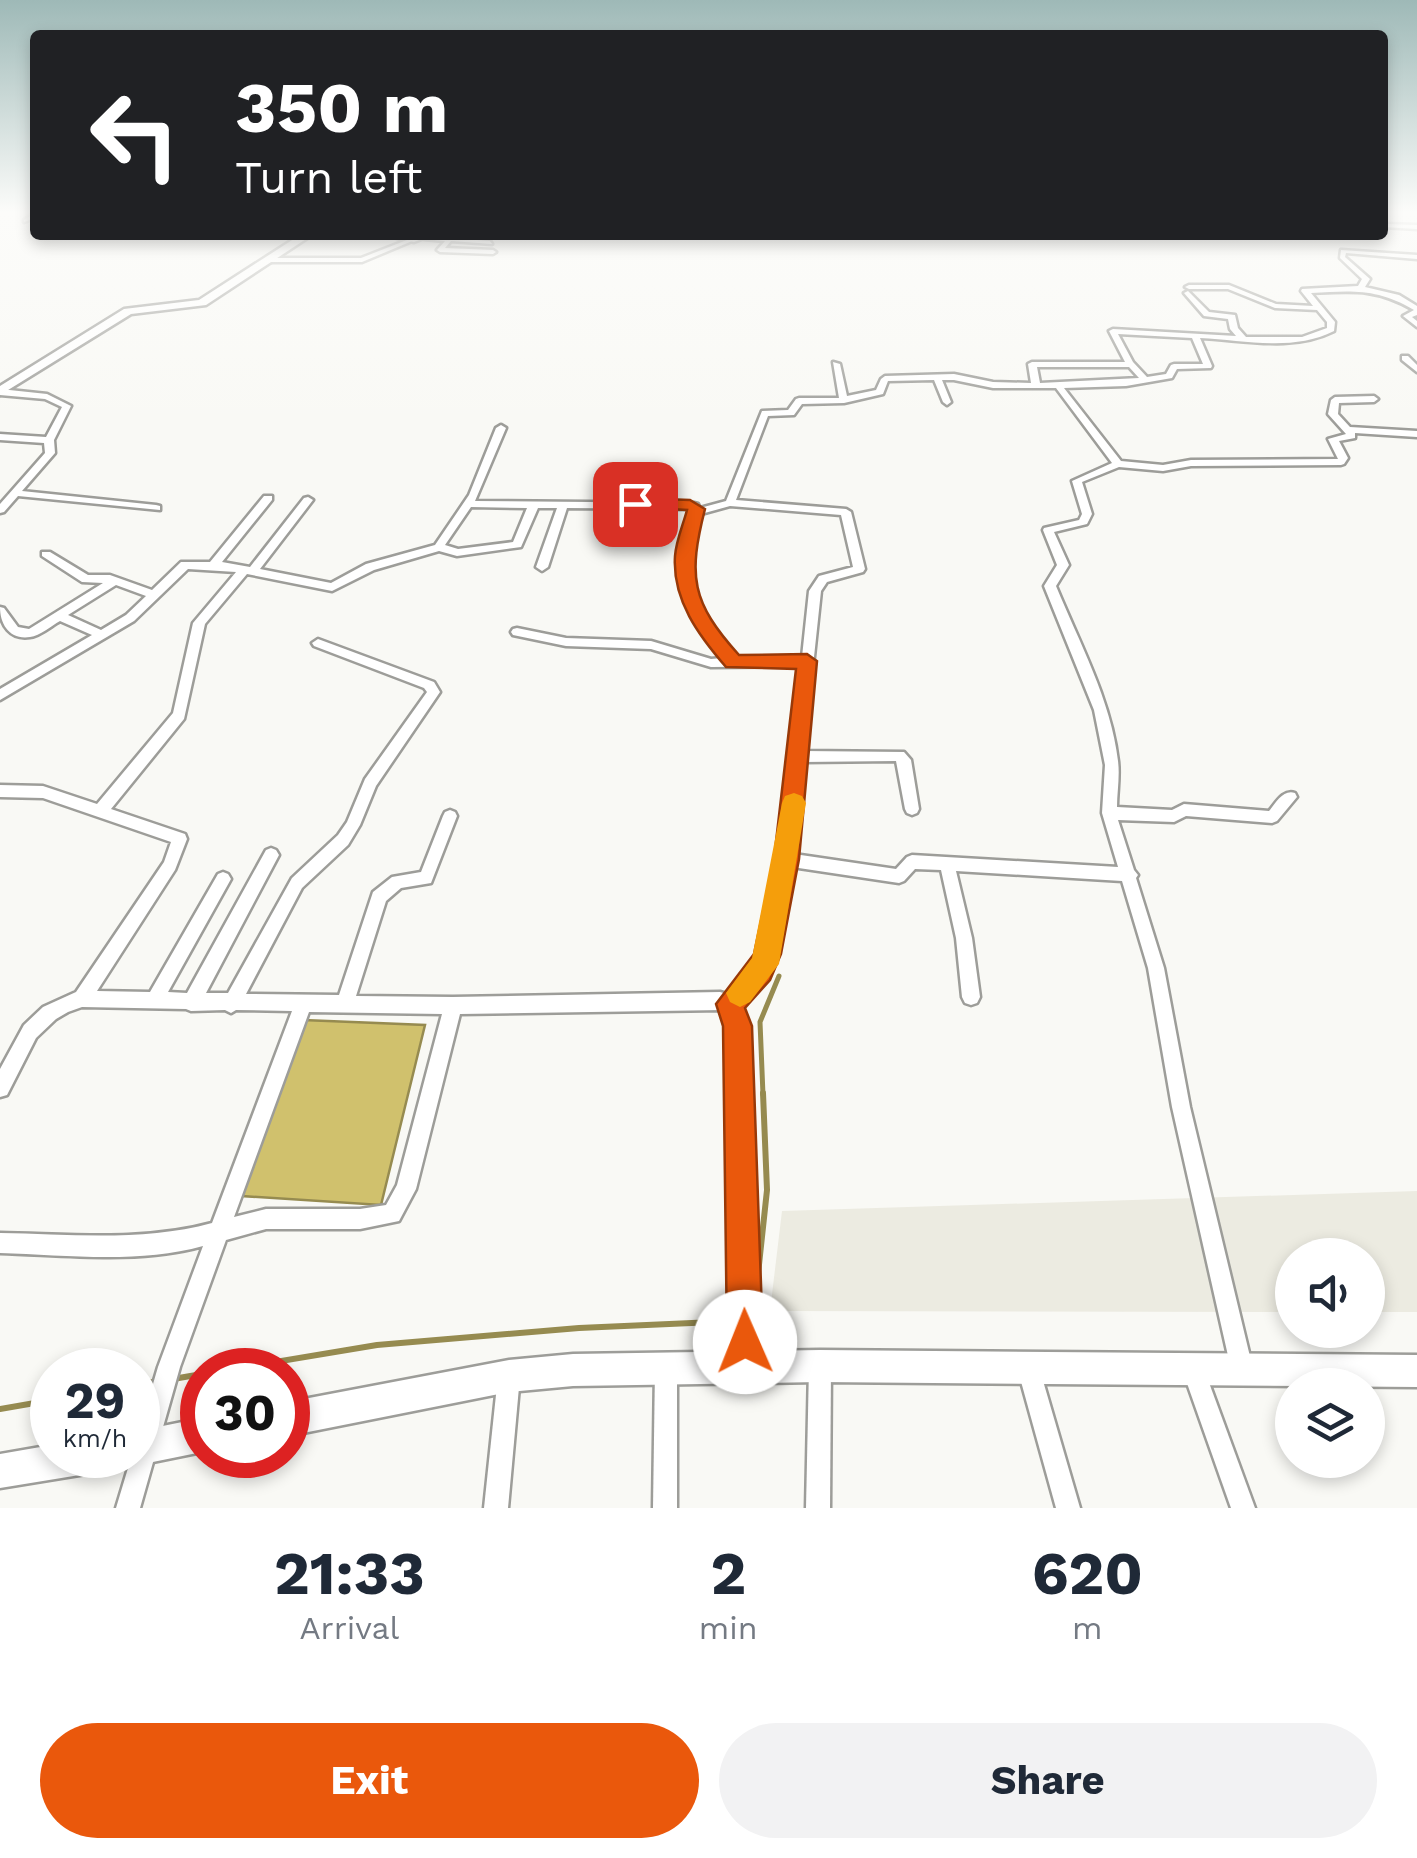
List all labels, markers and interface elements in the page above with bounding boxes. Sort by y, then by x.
text: 350 m [235,67,448,149]
icon: left [70,70,200,200]
text: Turn left [235,151,422,204]
pin [593,462,678,547]
icon: arrive [608,477,663,532]
map controls [1275,1238,1385,1478]
button: sound [1275,1238,1385,1348]
position arrow [693,1290,797,1394]
speed limit sign: 30 [180,1348,310,1478]
button: layers [1275,1368,1385,1478]
text: 29 [65,1371,125,1430]
text: km/h [63,1424,127,1453]
text: 21:33 [274,1538,425,1609]
text: 2 [710,1538,746,1609]
text: 620 [1032,1538,1143,1609]
text: Arrival [299,1609,399,1647]
text: min [699,1609,758,1647]
text: m [1072,1609,1103,1647]
button: Exit [40,1723,699,1838]
button: Share [719,1723,1377,1838]

